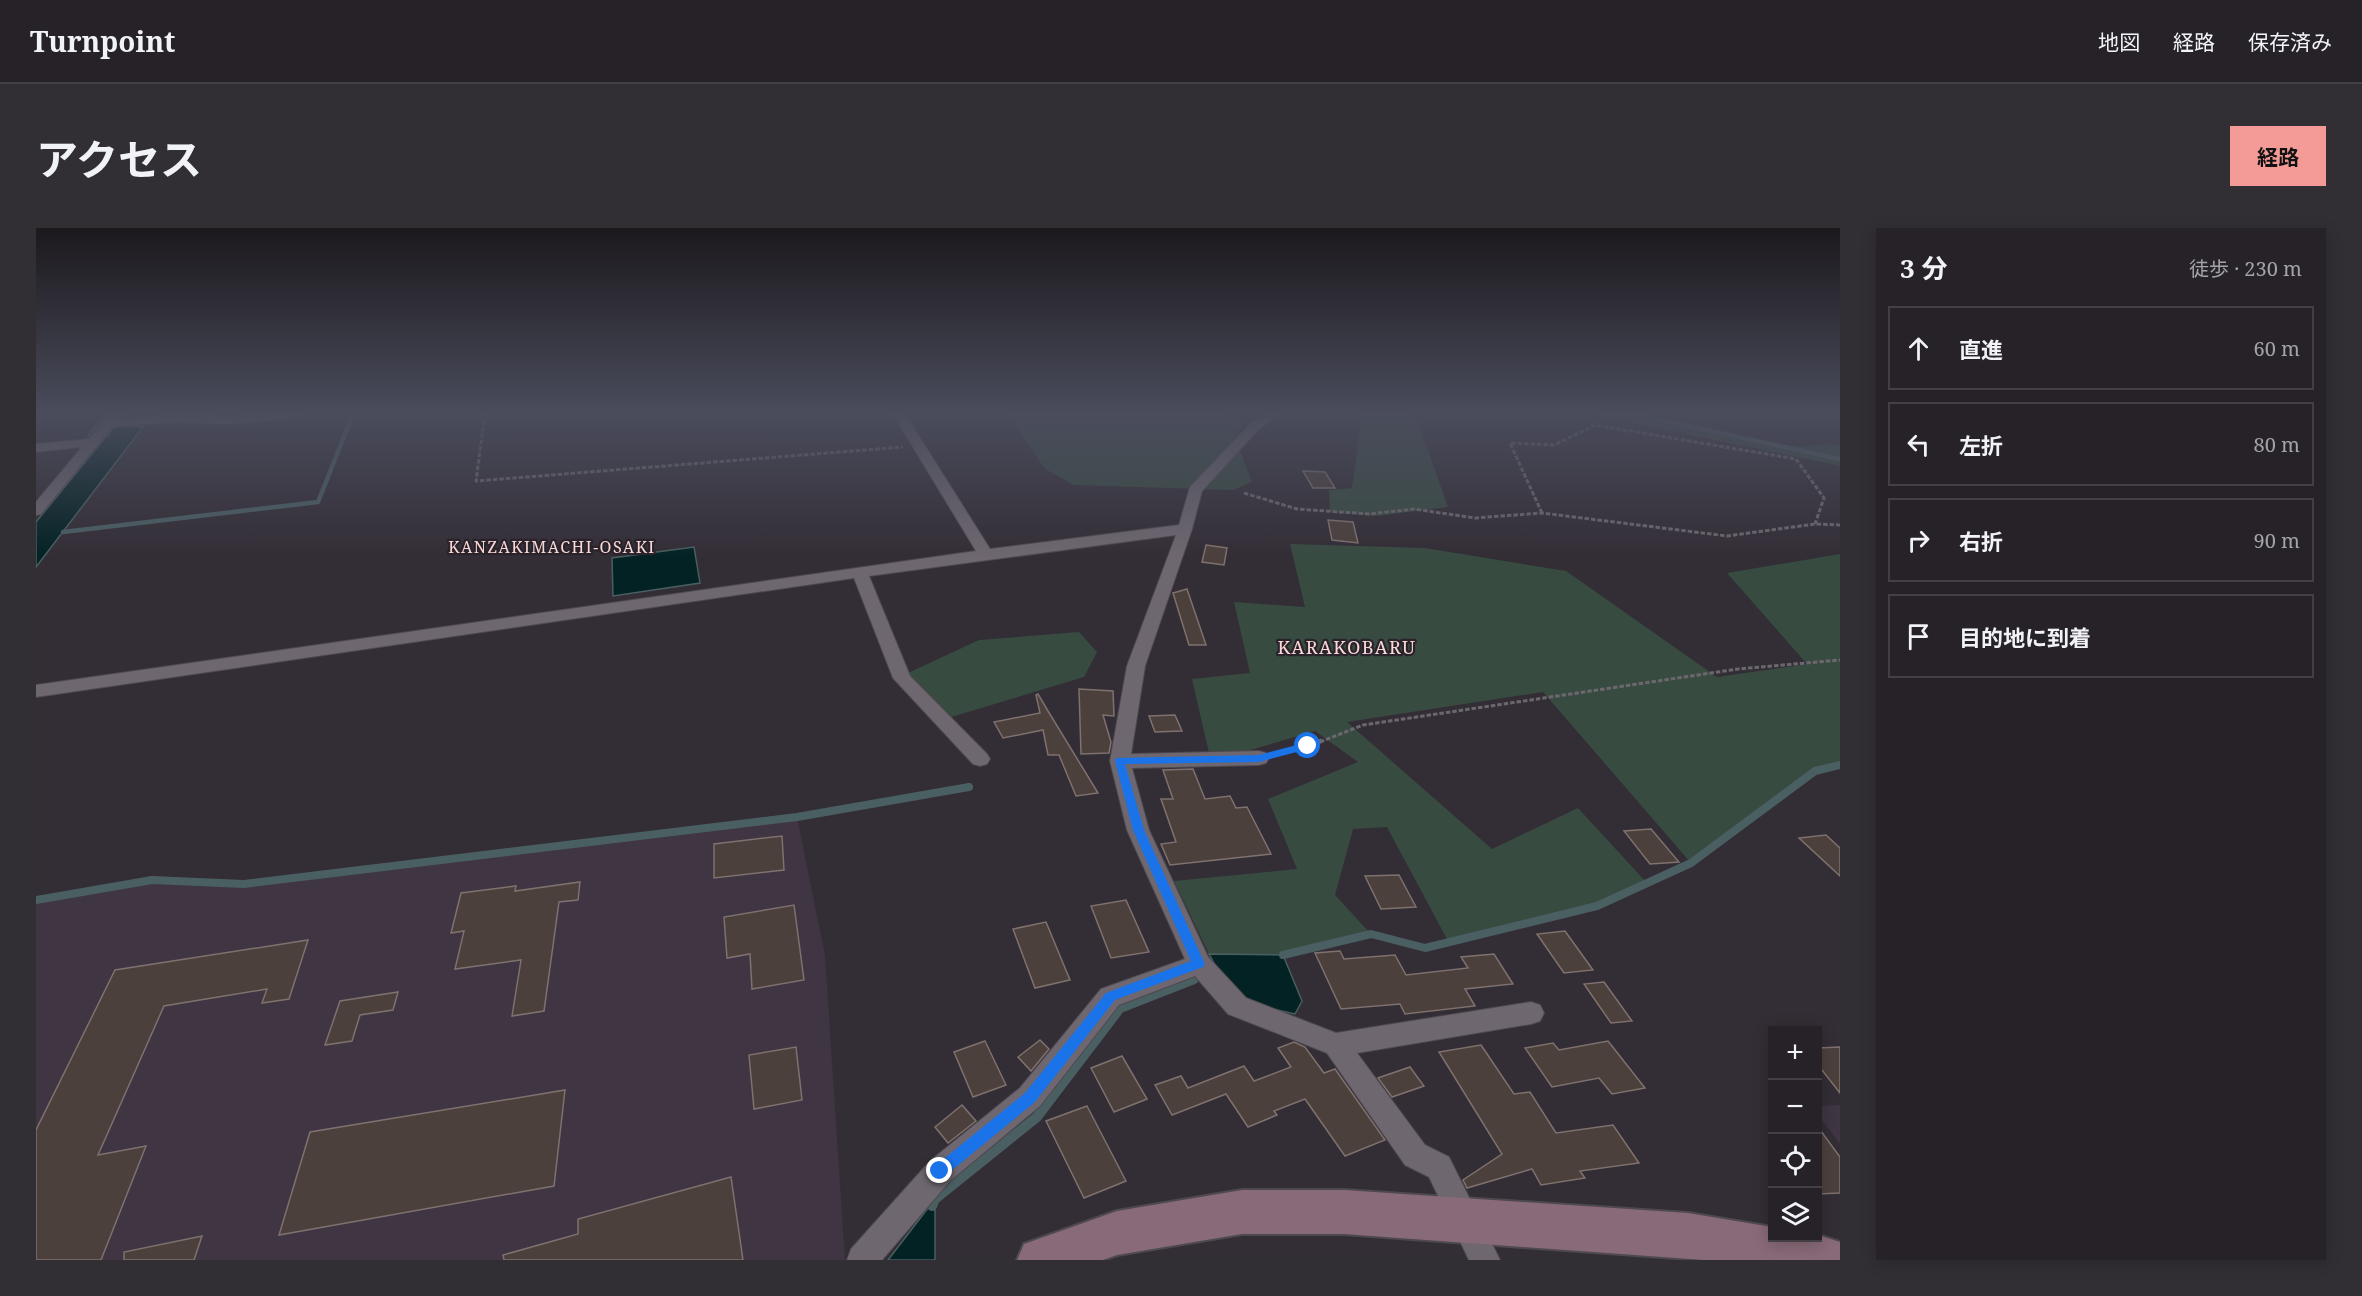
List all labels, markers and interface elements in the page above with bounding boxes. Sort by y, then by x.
text: Turnpoint [30,22,175,60]
text: 地図 [2098,28,2140,56]
text: 経路 [2173,28,2215,56]
text: 保存済み [2248,28,2332,56]
button: 経路 [2230,126,2326,186]
text: アクセス [36,130,202,187]
text: 3 分 [1900,250,1947,286]
text: 徒歩 · 230 m [2189,255,2302,282]
icon: ahead [1902,332,1935,365]
text: 直進 [1959,334,2003,364]
text: 60 m [2254,335,2300,362]
icon: left [1902,428,1935,461]
text: 左折 [1959,430,2003,460]
text: 80 m [2254,431,2300,458]
icon: right [1902,524,1935,557]
text: 右折 [1959,526,2003,556]
text: 90 m [2254,527,2300,554]
district label: KANZAKIMACHI-OSAKI [448,536,656,558]
icon: arrive [1902,620,1935,653]
text: 目的地に到着 [1959,622,2091,652]
district label: KARAKOBARU [1277,635,1417,659]
route start [1294,732,1320,758]
map controls [1768,1026,1822,1242]
button: + [1768,1026,1822,1080]
button: − [1768,1080,1822,1134]
button: locate [1768,1134,1822,1188]
route end [926,1157,952,1183]
button: layers [1768,1188,1822,1242]

